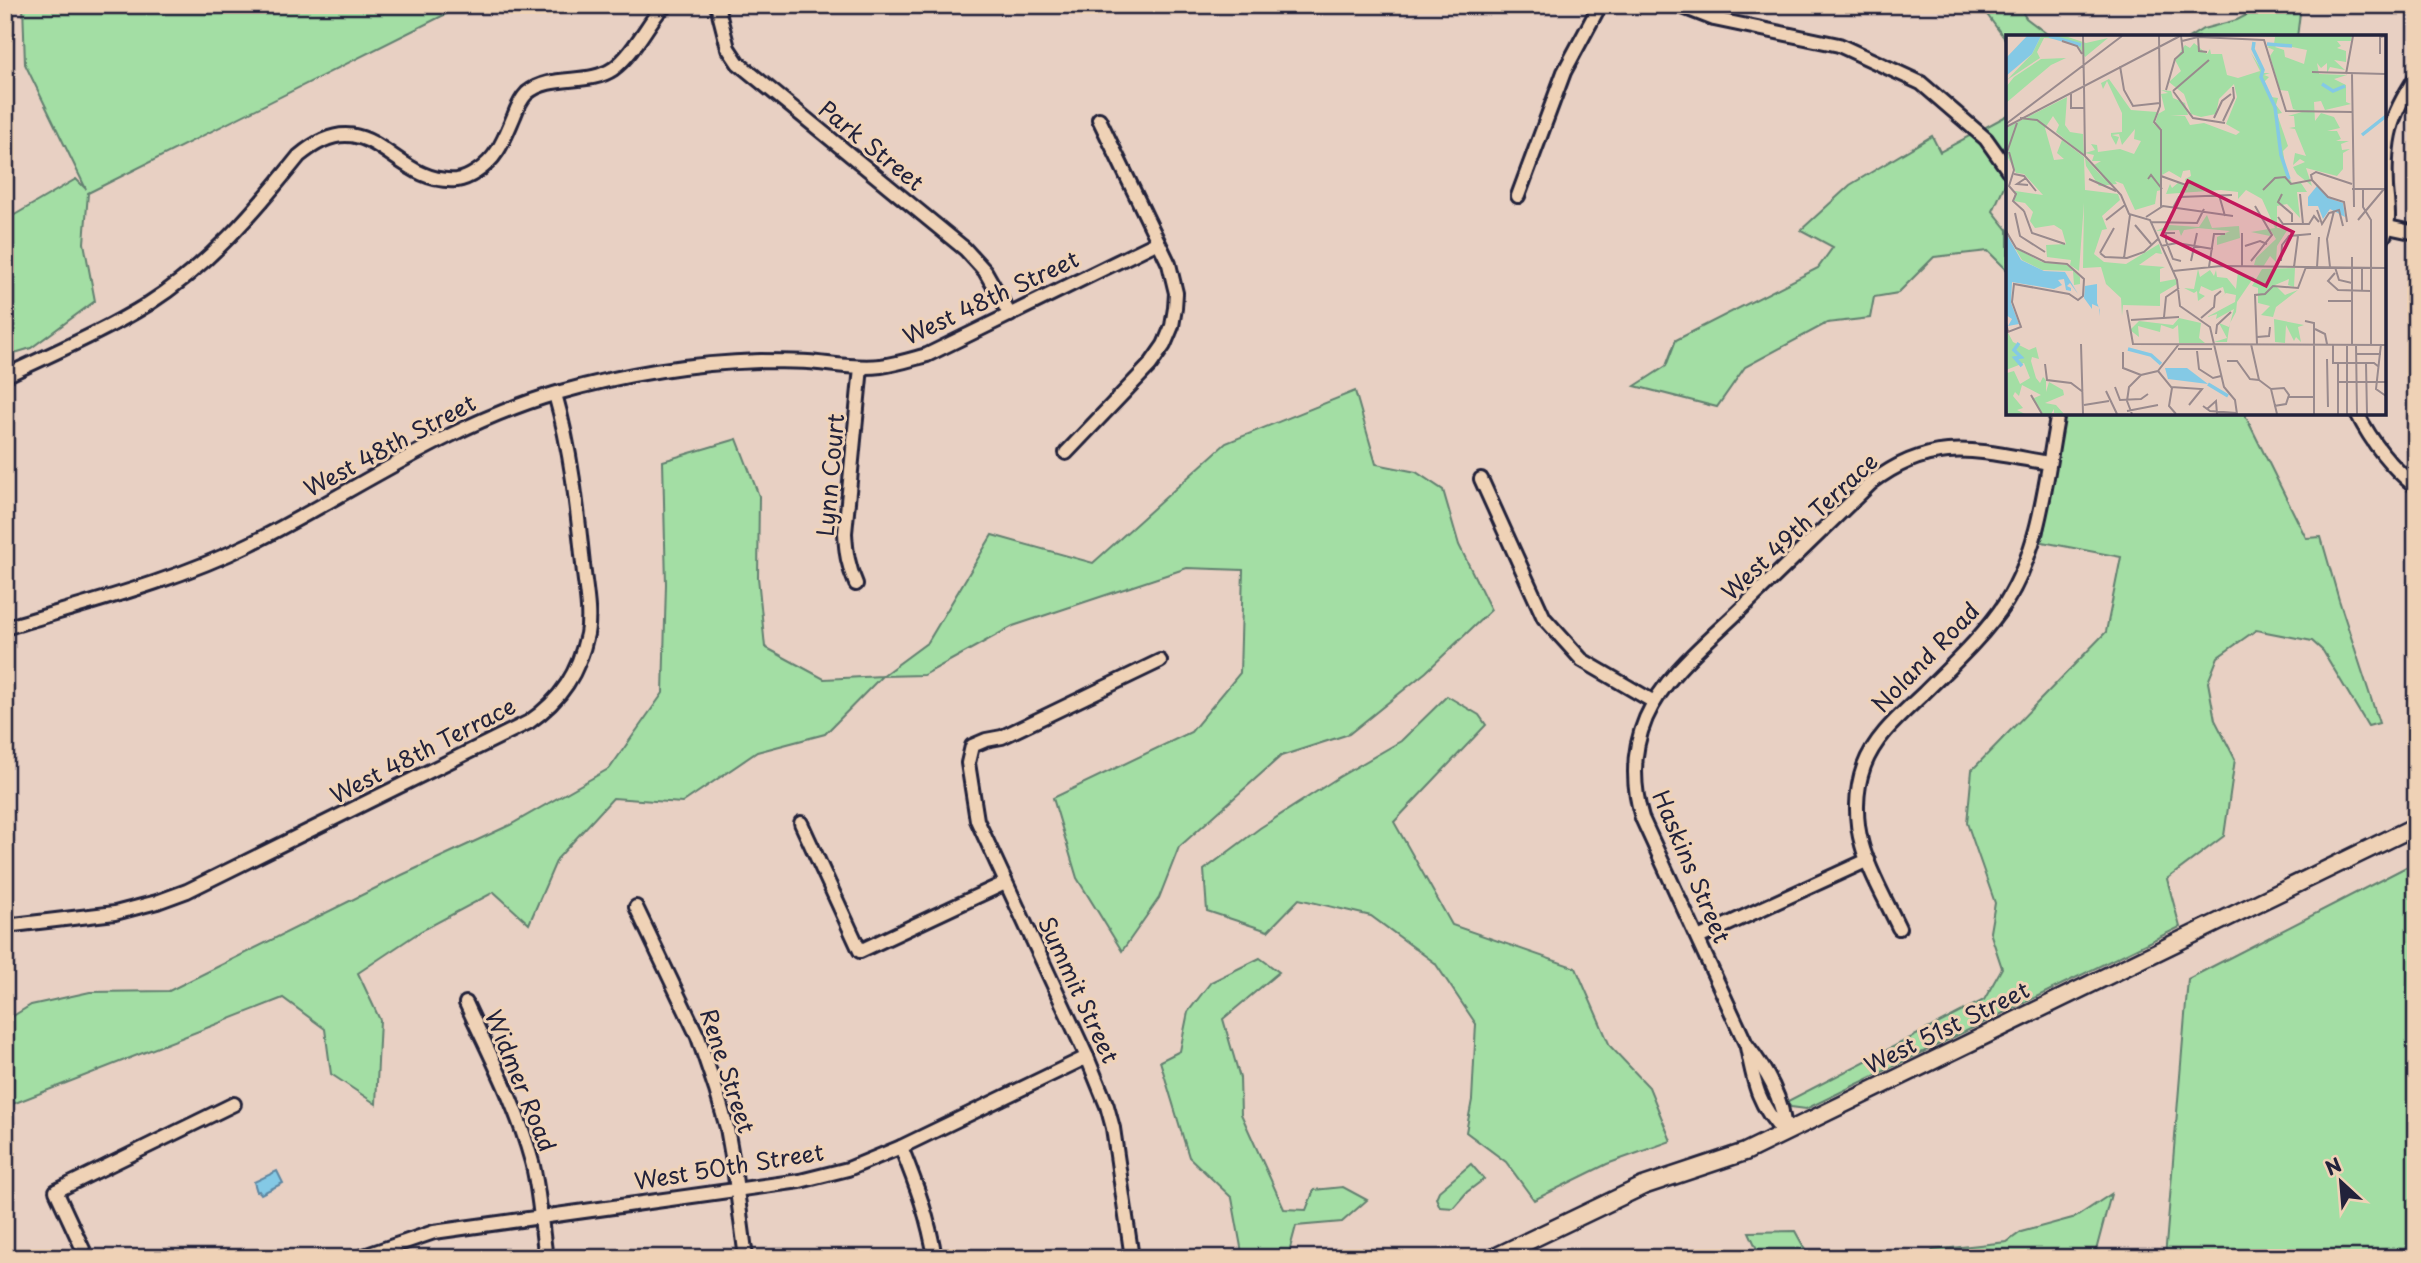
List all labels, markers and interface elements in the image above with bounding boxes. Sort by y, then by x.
inset map [2006,35,2386,415]
street label: Park Street [812,91,932,198]
street label: West 48th Street [897,241,1084,353]
street label: West 48th Street [297,385,482,505]
street label: Lynn Court [807,412,852,538]
street label: West 49th Terrace [1713,444,1885,608]
street label: Noland Road [1863,594,1987,720]
street label: West 48th Terrace [323,688,521,812]
street label: Haskins Street [1644,784,1740,948]
street label: Summit Street [1030,910,1129,1069]
street label: West 51st Street [1858,971,2035,1082]
street label: Widmer Road [477,1004,566,1157]
street label: Rene Street [692,1004,765,1138]
street label: West 50th Street [631,1133,826,1198]
north arrow [2306,1148,2376,1218]
text: N [2320,1150,2346,1182]

